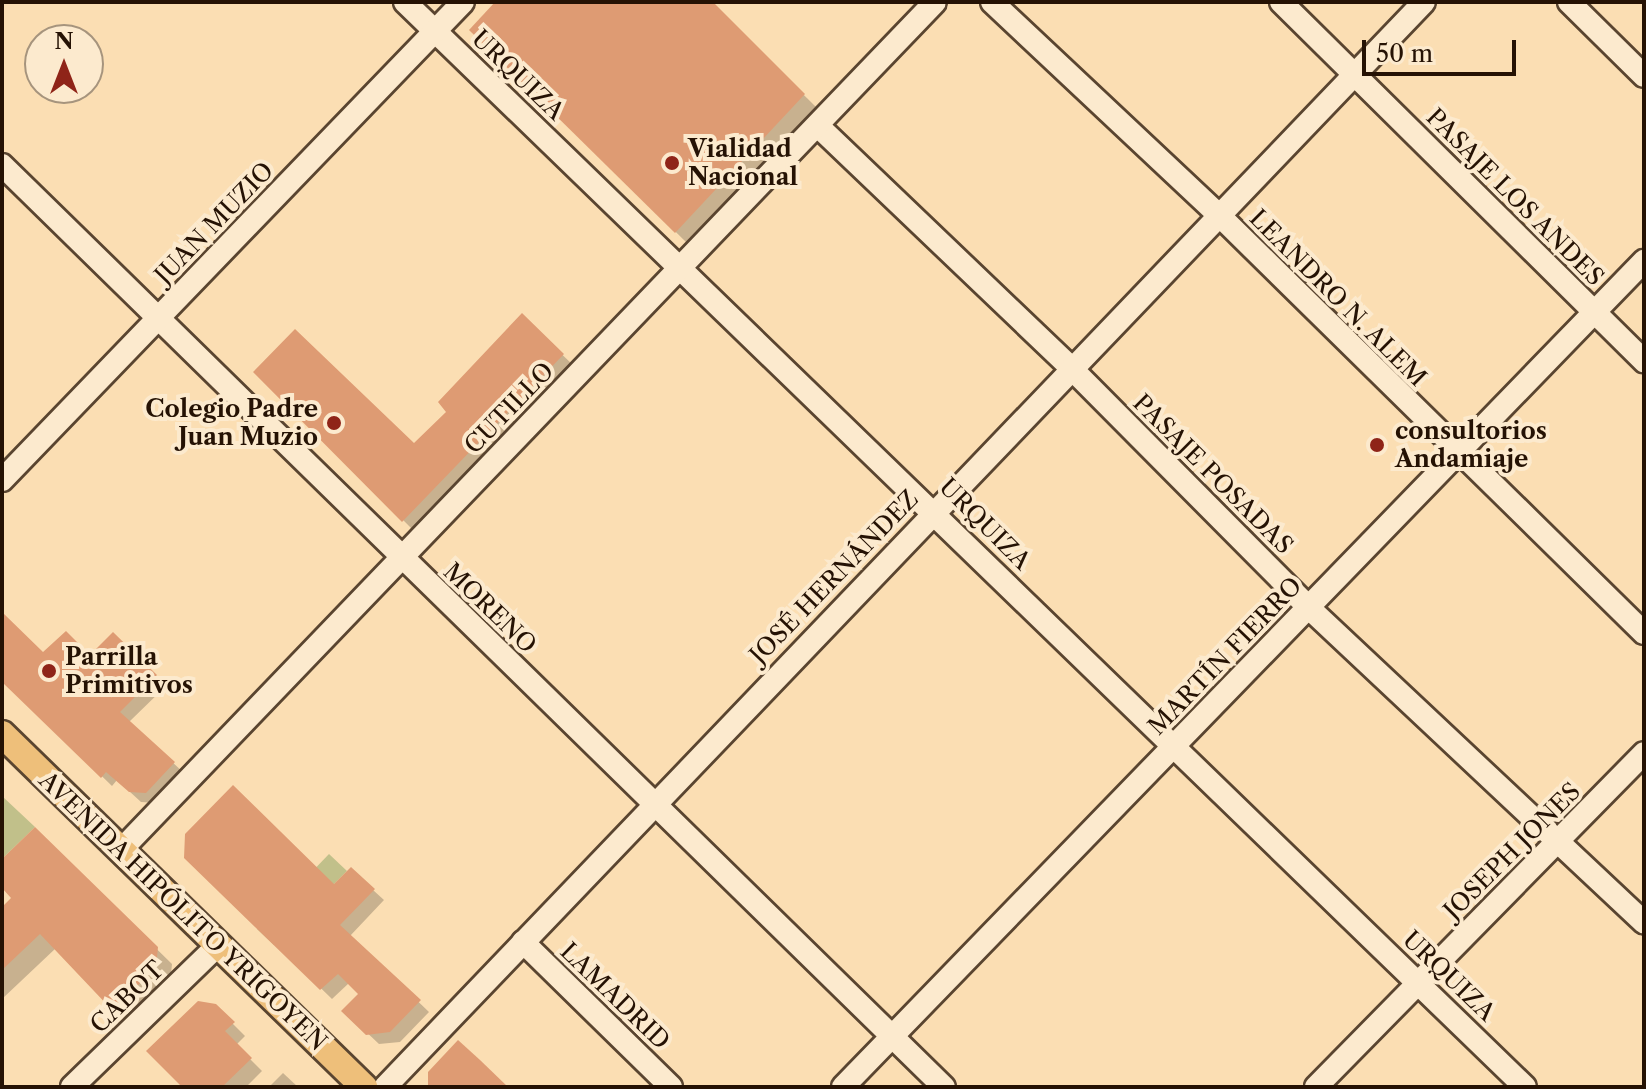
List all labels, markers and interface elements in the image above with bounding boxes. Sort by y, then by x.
north arrow [24,24,104,104]
street label: URQUIZA [466,24,570,126]
scale bar [1366,24,1520,74]
text: N [54,28,74,55]
text: 50 m [1376,39,1433,68]
street label: PASAJE LOS ANDES [1420,102,1610,292]
place label: Vialidad Nacional [688,135,798,191]
marker: Vialidad Nacional [663,154,681,172]
street label: JUAN MUZIO [149,156,279,290]
street label: LEANDRO N. ALEM [1243,203,1433,393]
street label: CUTILLO [459,356,559,460]
street label: PASAJE POSADAS [1127,388,1299,560]
place label: Colegio Padre Juan Muzio [145,395,318,451]
marker: Colegio Padre Juan Muzio [325,414,343,432]
place label: consultorios Andamiaje [1395,417,1547,473]
marker: consultorios Andamiaje [1366,434,1388,456]
street label: URQUIZA [933,472,1037,576]
street label: JOSÉ HERNÁNDEZ [744,484,924,670]
street label: MORENO [438,557,542,659]
street label: MARTÍN FIERRO [1142,571,1308,741]
place label: Parrilla Primitivos [65,643,193,699]
marker: Parrilla Primitivos [40,662,58,680]
street label: AVENIDA HIPÓLITO YRIGOYEN [33,765,333,1057]
street label: JOSEPH JONES [1438,777,1586,925]
street label: URQUIZA [1397,925,1501,1027]
street label: LAMADRID [554,937,676,1055]
street label: CABOT [84,955,170,1039]

